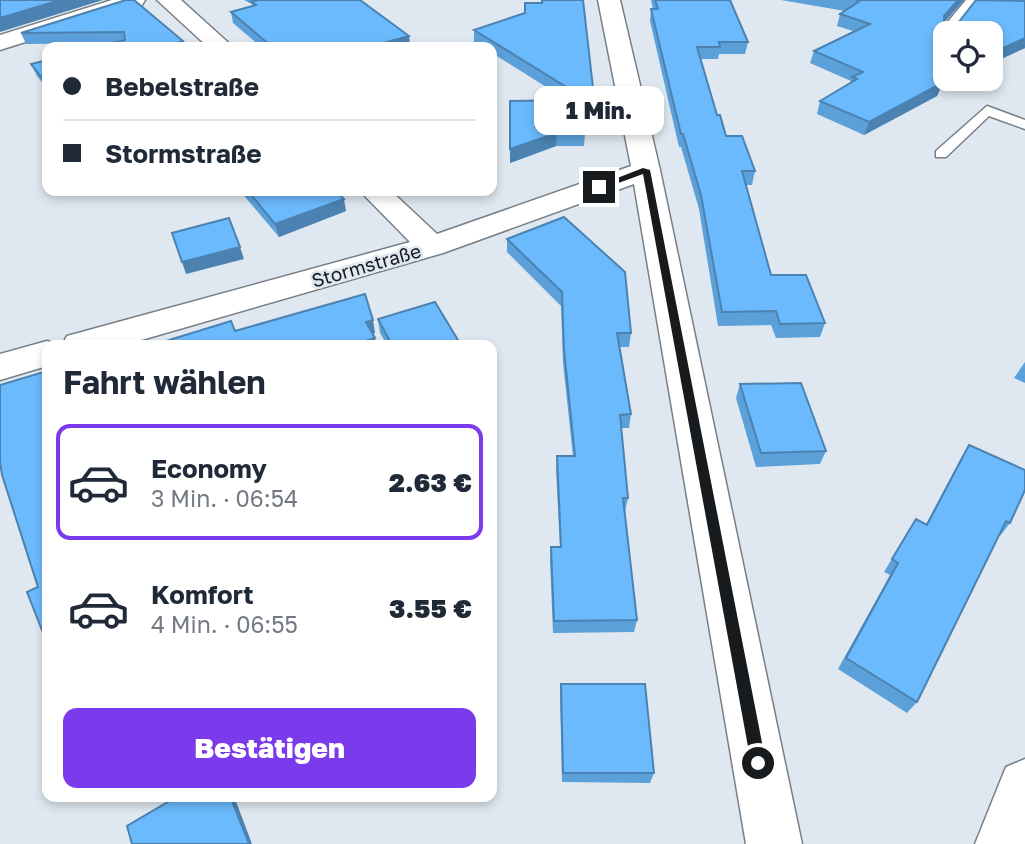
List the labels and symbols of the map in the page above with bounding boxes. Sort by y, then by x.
callout: 1 Min. [534,86,664,134]
route end [583,171,615,203]
street label: Stormstraße [309,238,423,292]
route start [742,747,774,779]

